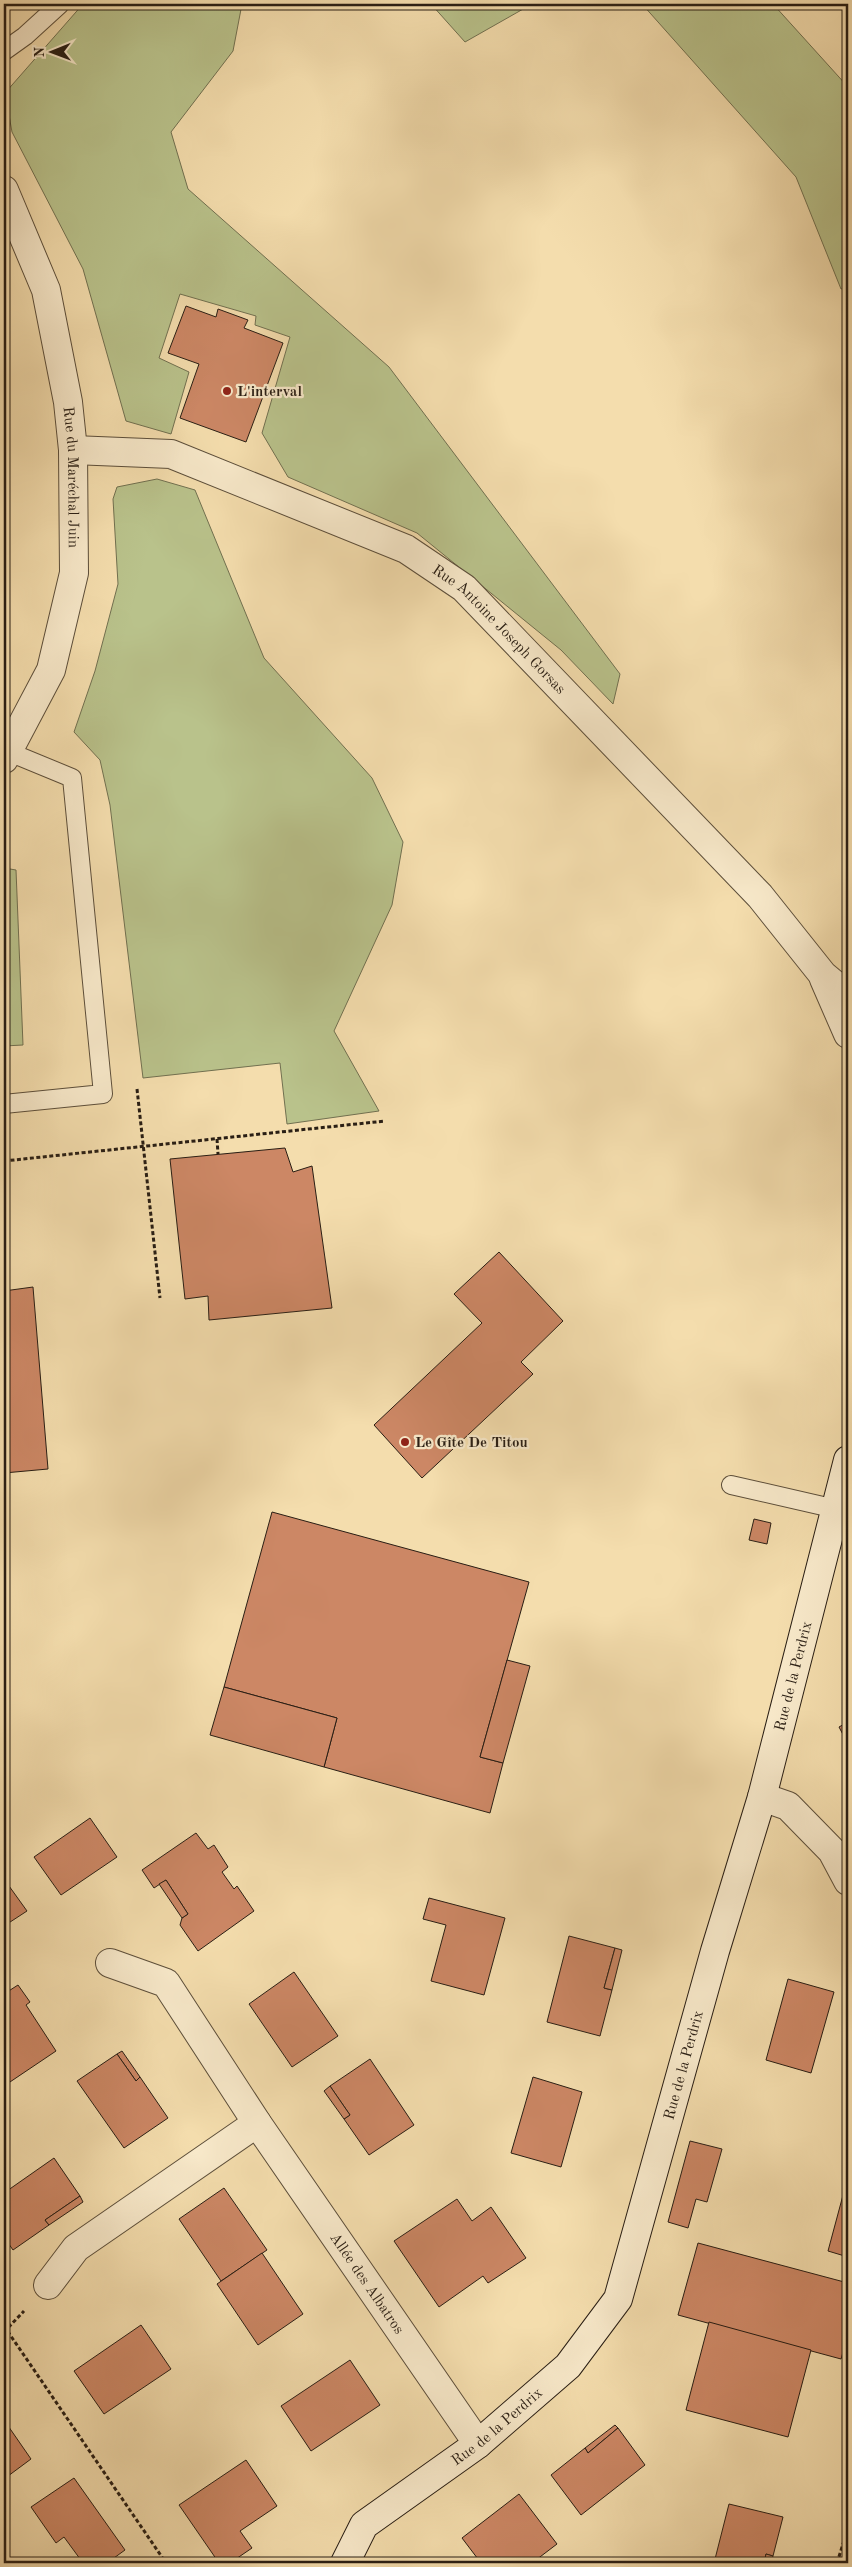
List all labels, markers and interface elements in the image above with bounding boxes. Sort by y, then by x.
north arrow [28,28,78,78]
text: N [33,46,47,58]
marker: L'interval [221,385,233,397]
place label: L'interval [237,385,302,400]
street label: Rue du Maréchal Juin [60,406,80,548]
street label: Rue Antoine Joseph Gorsas [429,563,568,698]
marker: Le Gîte De Titou [399,1436,411,1448]
place label: Le Gîte De Titou [415,1436,528,1451]
street label: Rue de la Perdrix [773,1620,816,1733]
street label: Rue de la Perdrix [662,2009,707,2122]
street label: Allée des Albatros [326,2231,406,2337]
street label: Rue de la Perdrix [449,2386,546,2469]

